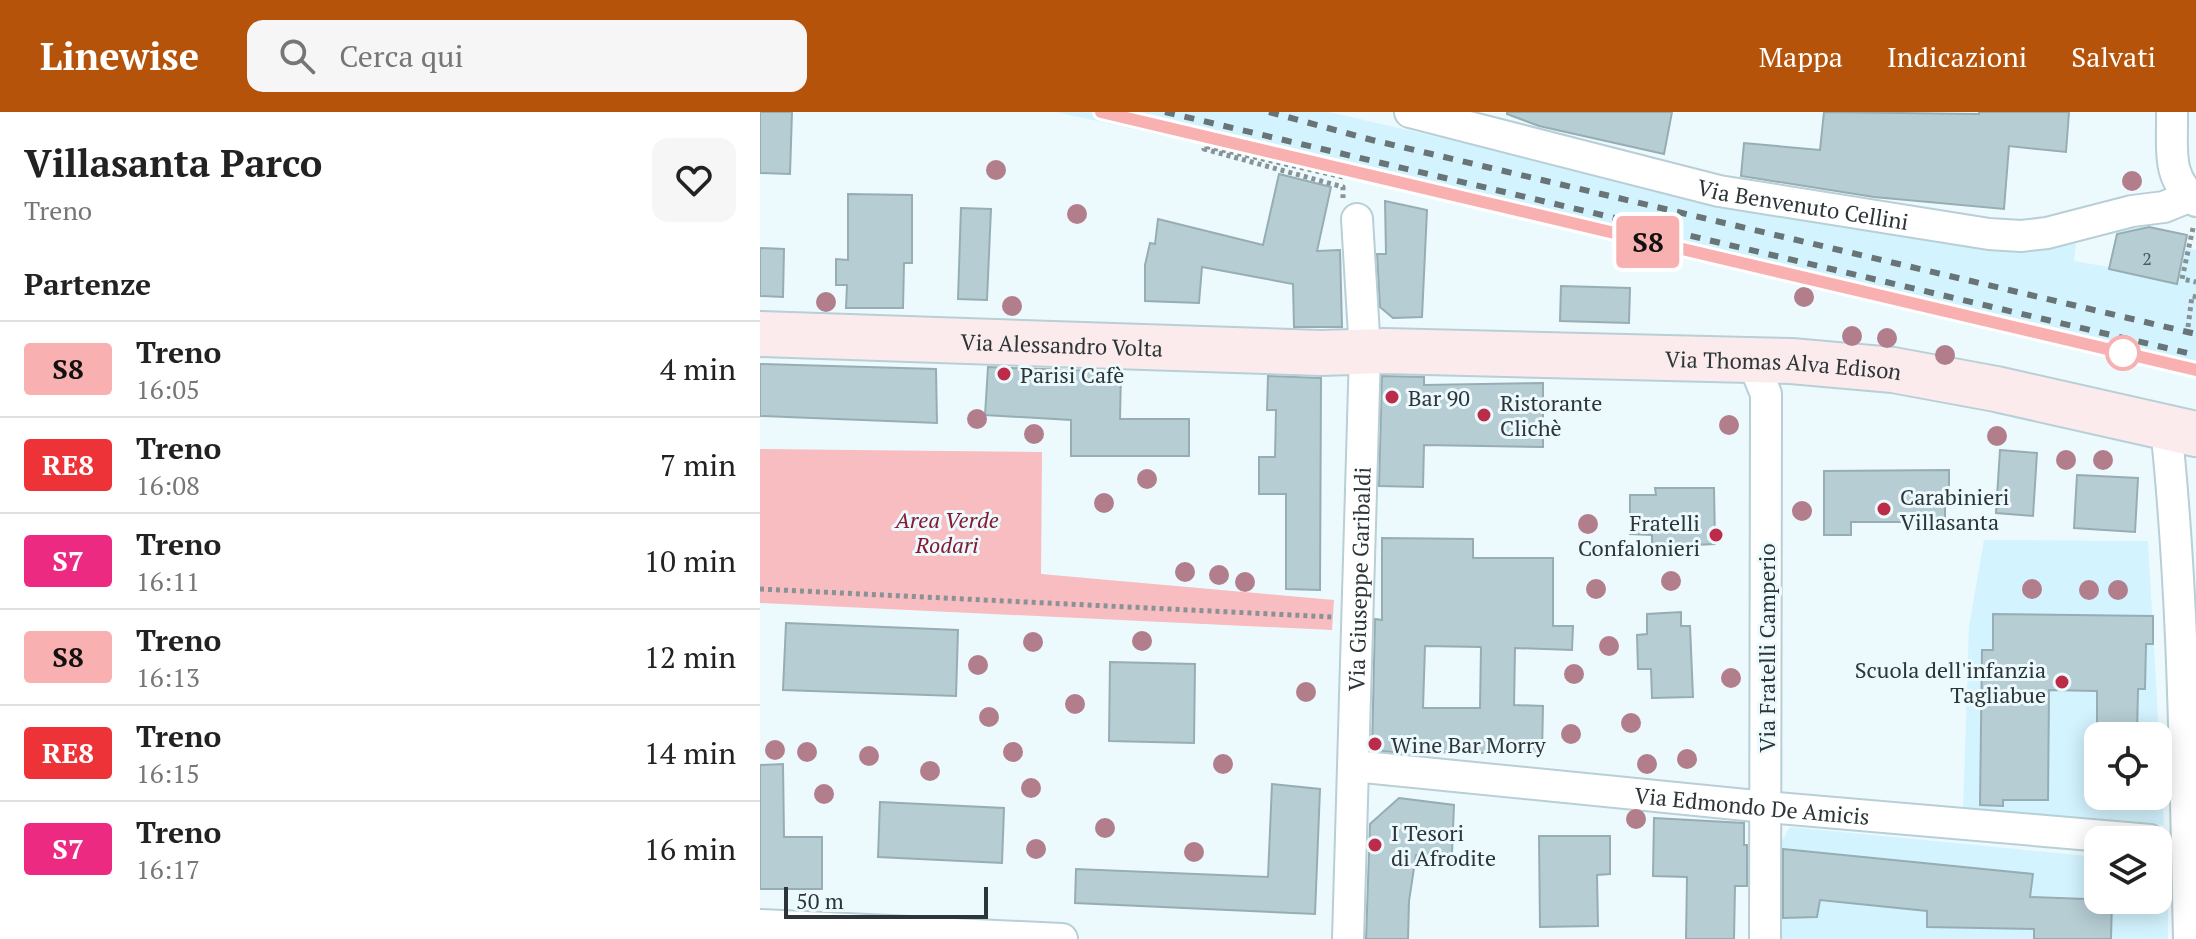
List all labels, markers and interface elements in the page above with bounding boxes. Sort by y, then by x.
search box [247,20,807,92]
text: Linewise [40,31,199,81]
icon: search [275,34,319,78]
text: Cerca qui [339,36,464,76]
text: Mappa [1759,38,1843,75]
text: Indicazioni [1887,38,2027,75]
text: Salvati [2071,38,2156,75]
text: Villasanta Parco [24,138,322,188]
button: heart [652,138,736,222]
street label: Via Benvenuto Cellini [1694,172,1911,235]
text: Treno [24,193,92,227]
line badge: S8 [1612,216,1684,268]
text: S8 [1632,223,1664,260]
house number: 2 [2142,246,2152,270]
text: Partenze [24,264,151,304]
street label: Via Alessandro Volta [960,326,1163,362]
text: Treno [136,332,221,372]
unlabelled marker [2106,336,2140,370]
street label: Via Thomas Alva Edison [1665,343,1904,386]
text: 4 min [660,349,736,389]
text: S8 [52,350,84,387]
place label: Parisi Cafè [1020,360,1124,389]
marker: Parisi Cafè [995,365,1013,383]
text: 16:05 [136,372,200,406]
place label: Bar 90 [1408,383,1470,412]
marker: Bar 90 [1383,388,1401,406]
place label: Ristorante Clichè [1500,388,1602,442]
marker: Ristorante Clichè [1475,406,1493,424]
text: Treno [136,428,221,468]
text: 7 min [660,445,736,485]
text: RE8 [42,446,94,483]
street label: Via Giuseppe Garibaldi [1341,467,1376,692]
text: 16:08 [136,468,200,502]
place label: Carabinieri Villasanta [1900,482,2009,536]
marker: Carabinieri Villasanta [1875,500,1893,518]
park label: Area Verde Rodari [893,505,999,559]
place label: Fratelli Confalonieri [1578,508,1700,562]
text: Treno [136,524,221,564]
marker: Fratelli Confalonieri [1707,526,1725,544]
text: 10 min [644,541,736,581]
text: S7 [52,542,84,579]
street label: Via Fratelli Camperio [1752,543,1781,753]
text: 16:11 [136,564,200,598]
text: Treno [136,620,221,660]
text: 12 min [644,637,736,677]
text: S8 [52,638,84,675]
place label: Scuola dell'infanzia Tagliabue [1855,655,2046,709]
text: 16:13 [136,660,200,694]
marker: Scuola dell'infanzia Tagliabue [2053,673,2071,691]
text: Treno [136,716,221,756]
map controls [2084,722,2172,914]
button: locate [2084,722,2172,810]
place label: Wine Bar Morry [1391,730,1547,759]
text: 14 min [644,733,736,773]
text: RE8 [42,734,94,771]
marker: Wine Bar Morry [1366,735,1384,753]
text: 16:15 [136,756,200,790]
street label: Via Edmondo De Amicis [1633,780,1871,830]
text: Treno [136,812,221,852]
place label: I Tesori di Afrodite [1391,818,1496,872]
button: layers [2084,826,2172,914]
text: 16 min [644,829,736,869]
text: S7 [52,830,84,867]
marker: I Tesori di Afrodite [1366,836,1384,854]
text: 16:17 [136,852,200,886]
scale bar [784,883,988,919]
text: 50 m [796,886,844,915]

